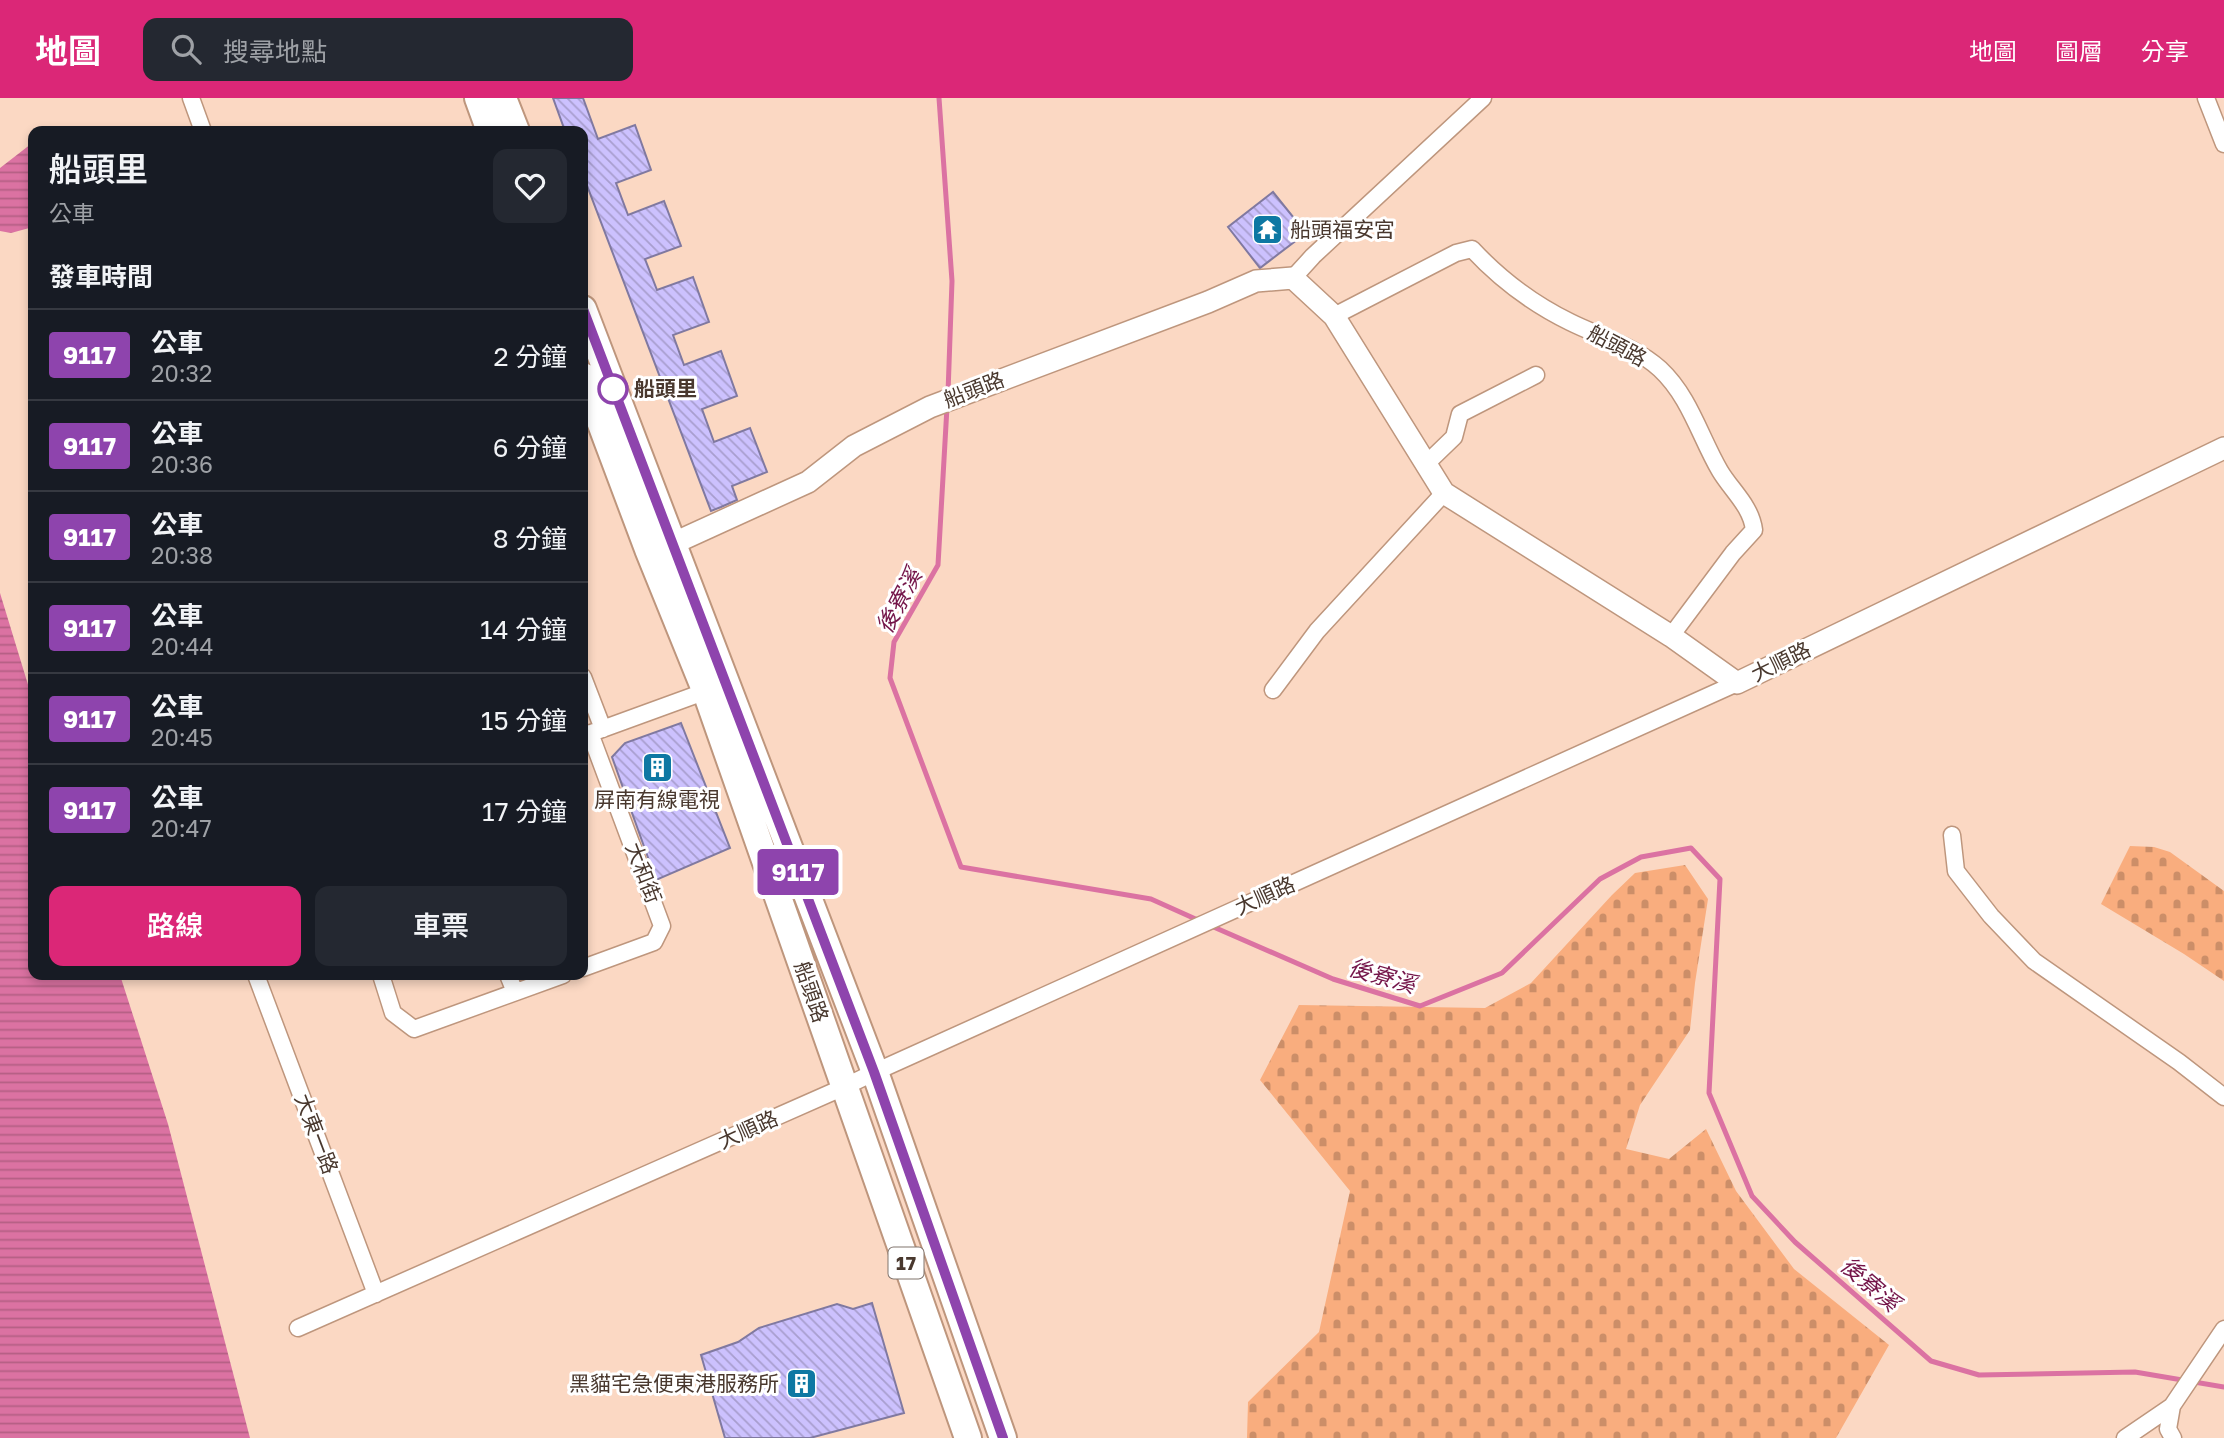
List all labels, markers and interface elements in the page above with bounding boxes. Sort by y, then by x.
search box [143,18,633,81]
icon: search [167,30,205,68]
text: 地圖 [35,31,101,70]
text: 搜尋地點 [223,36,327,67]
text: 地圖 [1969,36,2017,65]
text: 圖層 [2055,36,2103,65]
text: 分享 [2141,36,2189,65]
text: 船頭里 [49,149,148,188]
button: heart [493,149,567,223]
text: 公車 [49,199,95,227]
temple icon: 船頭福安宮 [1250,213,1284,247]
place label: 船頭福安宮 [1290,216,1395,242]
text: 發車時間 [49,261,153,292]
street label: 船頭路 [1584,319,1651,371]
text: 公車 [151,327,203,358]
text: 9117 [63,340,116,369]
text: 2 分鐘 [493,341,567,372]
text: 20:32 [151,359,212,387]
street label: 船頭路 [940,366,1008,412]
marker: 船頭里 [598,374,628,404]
place label: 船頭里 [634,375,697,401]
text: 公車 [151,418,203,449]
text: 9117 [63,431,116,460]
text: 6 分鐘 [493,432,567,463]
text: 20:36 [151,450,213,478]
text: 公車 [151,509,203,540]
text: 9117 [63,522,116,551]
text: 8 分鐘 [493,523,567,554]
text: 20:38 [151,541,213,569]
water label: 後寮溪 [870,561,928,638]
text: 公車 [151,600,203,631]
text: 9117 [63,613,116,642]
text: 14 分鐘 [480,614,567,645]
text: 20:44 [151,632,214,660]
street label: 大順路 [1747,636,1815,687]
text: 公車 [151,691,203,722]
text: 9117 [63,704,116,733]
text: 15 分鐘 [481,705,567,736]
text: 20:45 [151,723,213,751]
building icon: 屏南有線電視 [640,751,674,785]
text: 公車 [151,782,203,813]
place label: 屏南有線電視 [594,786,720,812]
text: 9117 [63,795,116,824]
text: 17 分鐘 [482,796,567,827]
text: 20:47 [151,814,212,842]
street label: 大和街 [621,839,667,907]
line badge: 9117 [749,849,847,895]
text: 9117 [771,857,825,886]
street label: 大順路 [1231,870,1299,920]
button: 路線 [49,886,301,966]
button: 車票 [315,886,567,966]
water label: 後寮溪 [1345,952,1422,999]
street label: 船頭路 [789,958,834,1026]
street label: 大東一路 [290,1090,344,1178]
street label: 大順路 [714,1104,782,1154]
road number: 17 [888,1247,923,1278]
water label: 後寮溪 [1835,1250,1908,1318]
building icon: 黑貓宅急便東港服務所 [785,1367,819,1401]
place label: 黑貓宅急便東港服務所 [569,1370,779,1396]

